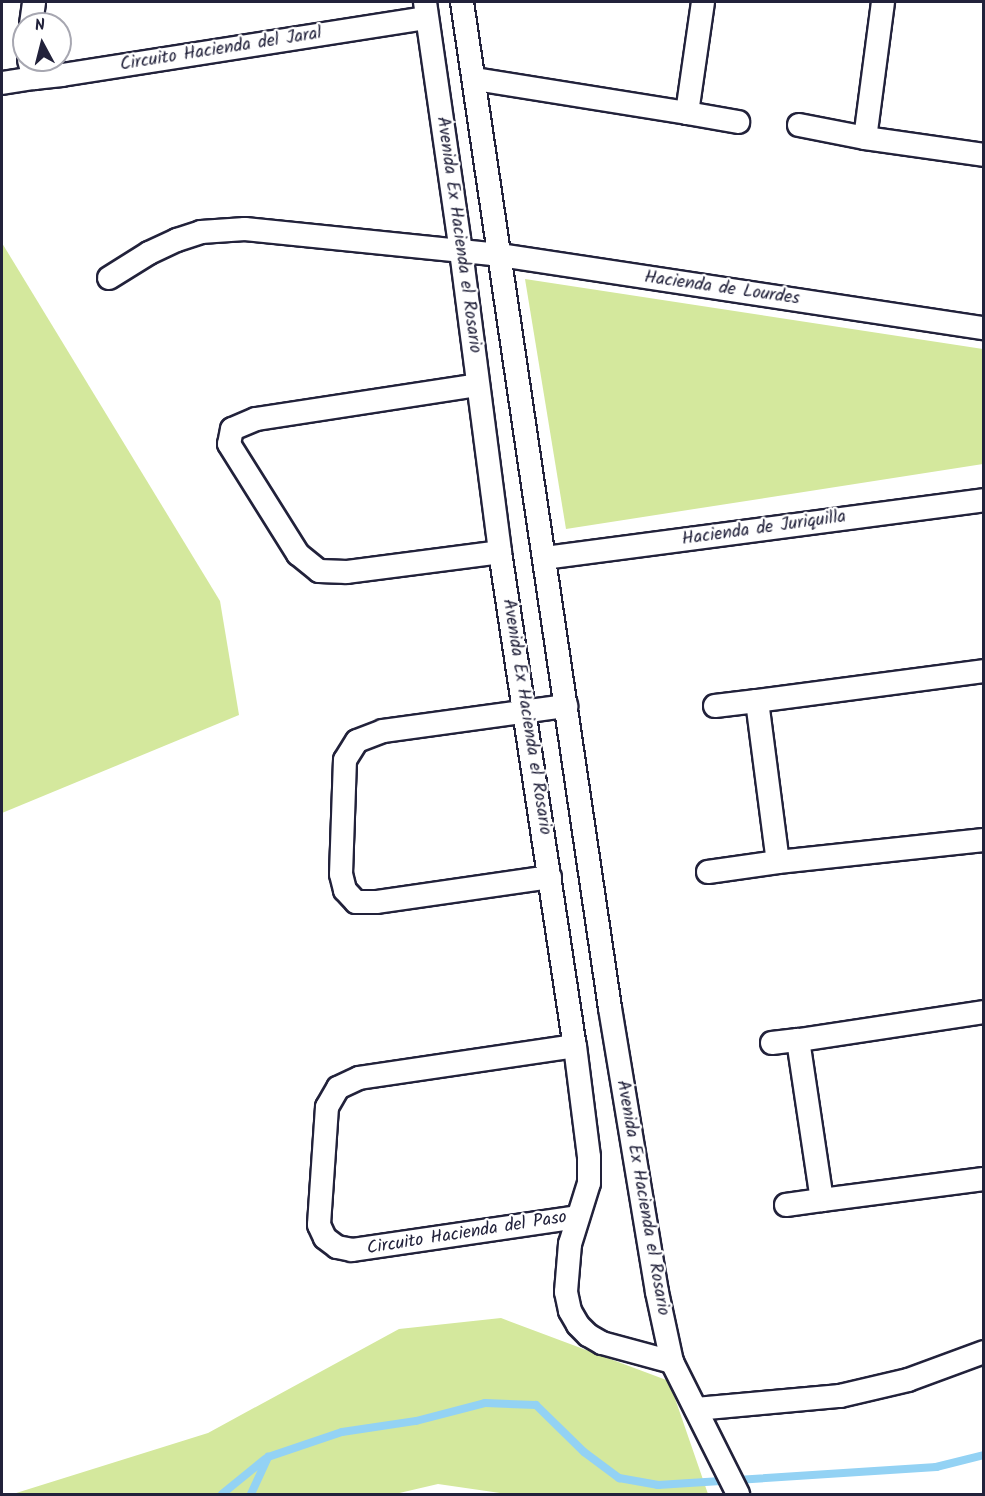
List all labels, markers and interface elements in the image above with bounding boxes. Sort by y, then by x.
north arrow [12,12,72,72]
text: N [33,13,47,39]
street label: Circuito Hacienda del Jaral [119,23,323,77]
street label: Avenida Ex Hacienda el Rosario [431,115,485,355]
street label: Hacienda de Lourdes [643,267,801,311]
street label: Hacienda de Juriquilla [681,507,847,551]
street label: Avenida Ex Hacienda el Rosario [497,597,555,837]
street label: Avenida Ex Hacienda el Rosario [611,1079,673,1317]
street label: Circuito Hacienda del Paso [365,1208,569,1260]

